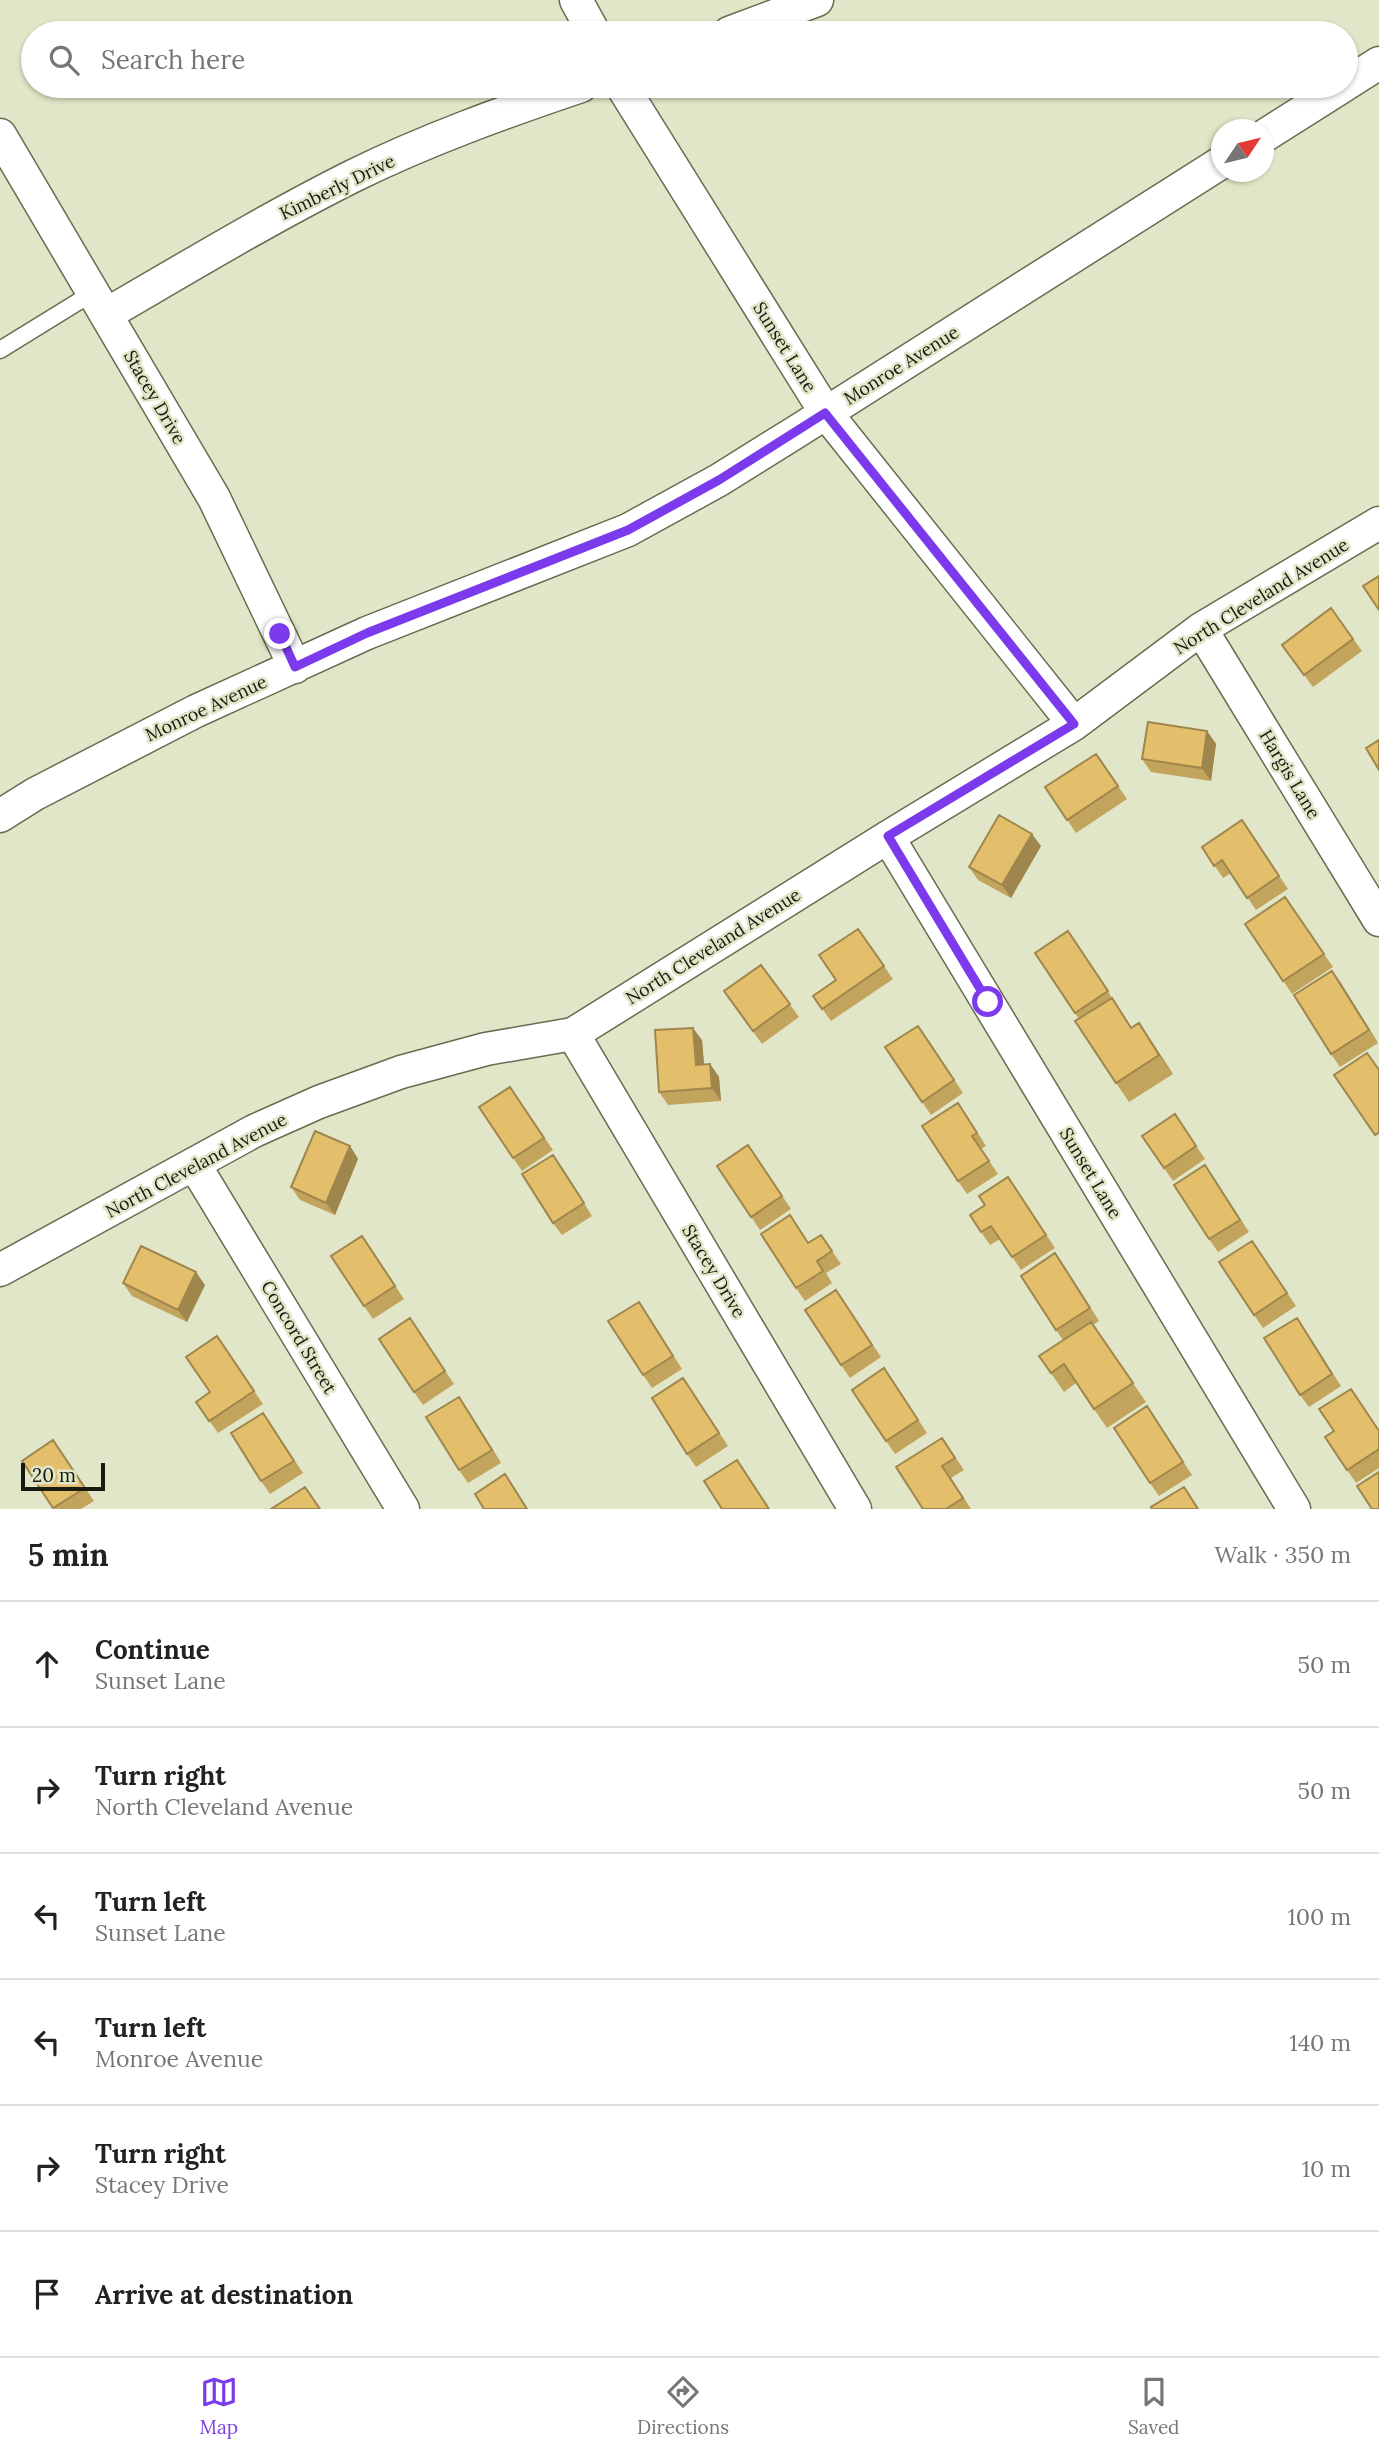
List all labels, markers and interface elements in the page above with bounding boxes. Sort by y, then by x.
search box [21,21,1358,98]
icon: search [45,41,83,79]
text: Search here [101,43,245,76]
north arrow [1211,119,1274,182]
street label: Kimberly Drive [276,149,399,225]
street label: Sunset Lane [748,298,822,397]
street label: Monroe Avenue [839,320,963,410]
street label: Stacey Drive [119,346,191,448]
street label: North Cleveland Avenue [1169,533,1353,659]
route end [264,618,295,649]
street label: Monroe Avenue [141,670,271,746]
street label: Hargis Lane [1254,725,1326,823]
street label: North Cleveland Avenue [621,883,805,1009]
route start [972,986,1003,1017]
street label: North Cleveland Avenue [101,1107,291,1223]
street label: Sunset Lane [1055,1123,1127,1223]
street label: Stacey Drive [677,1220,751,1322]
street label: Concord Street [256,1276,342,1398]
scale bar [21,1460,105,1492]
text: 20 m [32,1463,76,1487]
text: 5 min [28,1536,109,1574]
text: Walk · 350 m [1214,1540,1351,1569]
text: Continue [95,1633,210,1666]
icon: ahead [28,1645,66,1683]
text: 50 m [1298,1650,1351,1679]
text: Sunset Lane [95,1666,226,1695]
text: Turn right [95,1759,226,1792]
icon: right [28,1771,66,1809]
text: 50 m [1298,1776,1351,1805]
text: North Cleveland Avenue [95,1792,353,1821]
text: Turn left [95,1885,206,1918]
icon: left [28,1897,66,1935]
text: 100 m [1287,1902,1351,1931]
text: Sunset Lane [95,1918,226,1947]
text: Turn left [95,2011,206,2044]
icon: left [28,2023,66,2061]
text: 140 m [1289,2028,1351,2057]
text: Monroe Avenue [95,2044,263,2073]
text: Turn right [95,2137,226,2170]
icon: right [28,2149,66,2187]
text: 10 m [1302,2154,1351,2183]
text: Stacey Drive [95,2170,229,2199]
icon: arrive [28,2275,66,2313]
text: Arrive at destination [95,2278,353,2311]
tab: Map [200,2373,238,2439]
tab: Directions [637,2373,729,2439]
tab: Saved [1128,2373,1179,2439]

